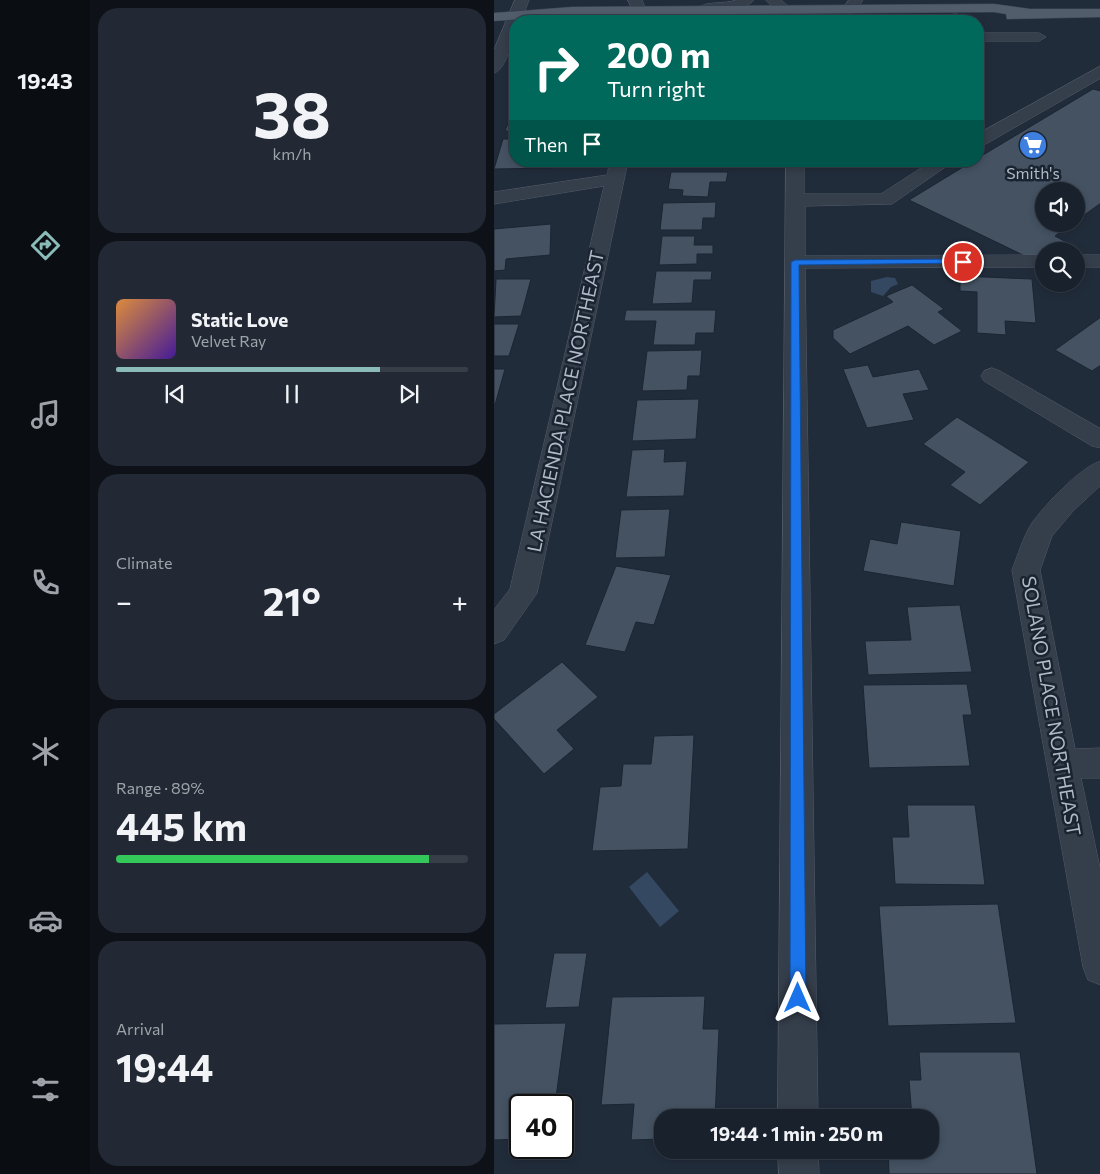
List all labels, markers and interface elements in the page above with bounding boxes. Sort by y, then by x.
text: 200 m [607,32,710,75]
icon: right [524,35,589,100]
text: 19:43 [17,67,73,94]
text: 38 [253,72,331,151]
text: Turn right [607,75,705,102]
icon: arrive [578,130,606,158]
supermarket icon: Smith's [1018,130,1048,160]
text: Then [524,133,568,156]
text: km/h [273,144,311,163]
place label: Smith's [1006,163,1060,182]
map controls [1035,182,1085,292]
button: sound [1035,182,1085,232]
icon: directions [28,228,63,263]
pin [942,241,984,283]
button: search [1035,242,1085,292]
street label: LA HACIENDA PLACE NORTHEAST [522,248,608,554]
icon: arrive [949,248,977,276]
text: Static Love [191,308,288,331]
text: Velvet Ray [191,331,266,350]
icon: previous [161,380,189,408]
icon: pause [278,380,306,408]
icon: next [395,380,423,408]
icon: music [28,397,63,432]
text: Climate [116,553,172,572]
icon: phone [28,565,63,600]
street label: SOLANO PLACE NORTHEAST [1018,574,1086,838]
text: 21° [263,577,321,624]
text: − [116,584,132,618]
text: + [452,584,468,618]
icon: climate [28,734,63,769]
text: Range · 89% [116,778,205,797]
text: 445 km [116,802,247,849]
icon: car [28,903,63,938]
position arrow [771,971,823,1023]
text: Arrival [116,1019,164,1038]
text: 19:44 [116,1043,213,1090]
icon: filters [28,1072,63,1107]
speed limit sign: 40 [509,1094,574,1159]
text: 19:44 · 1 min · 250 m [710,1122,883,1145]

